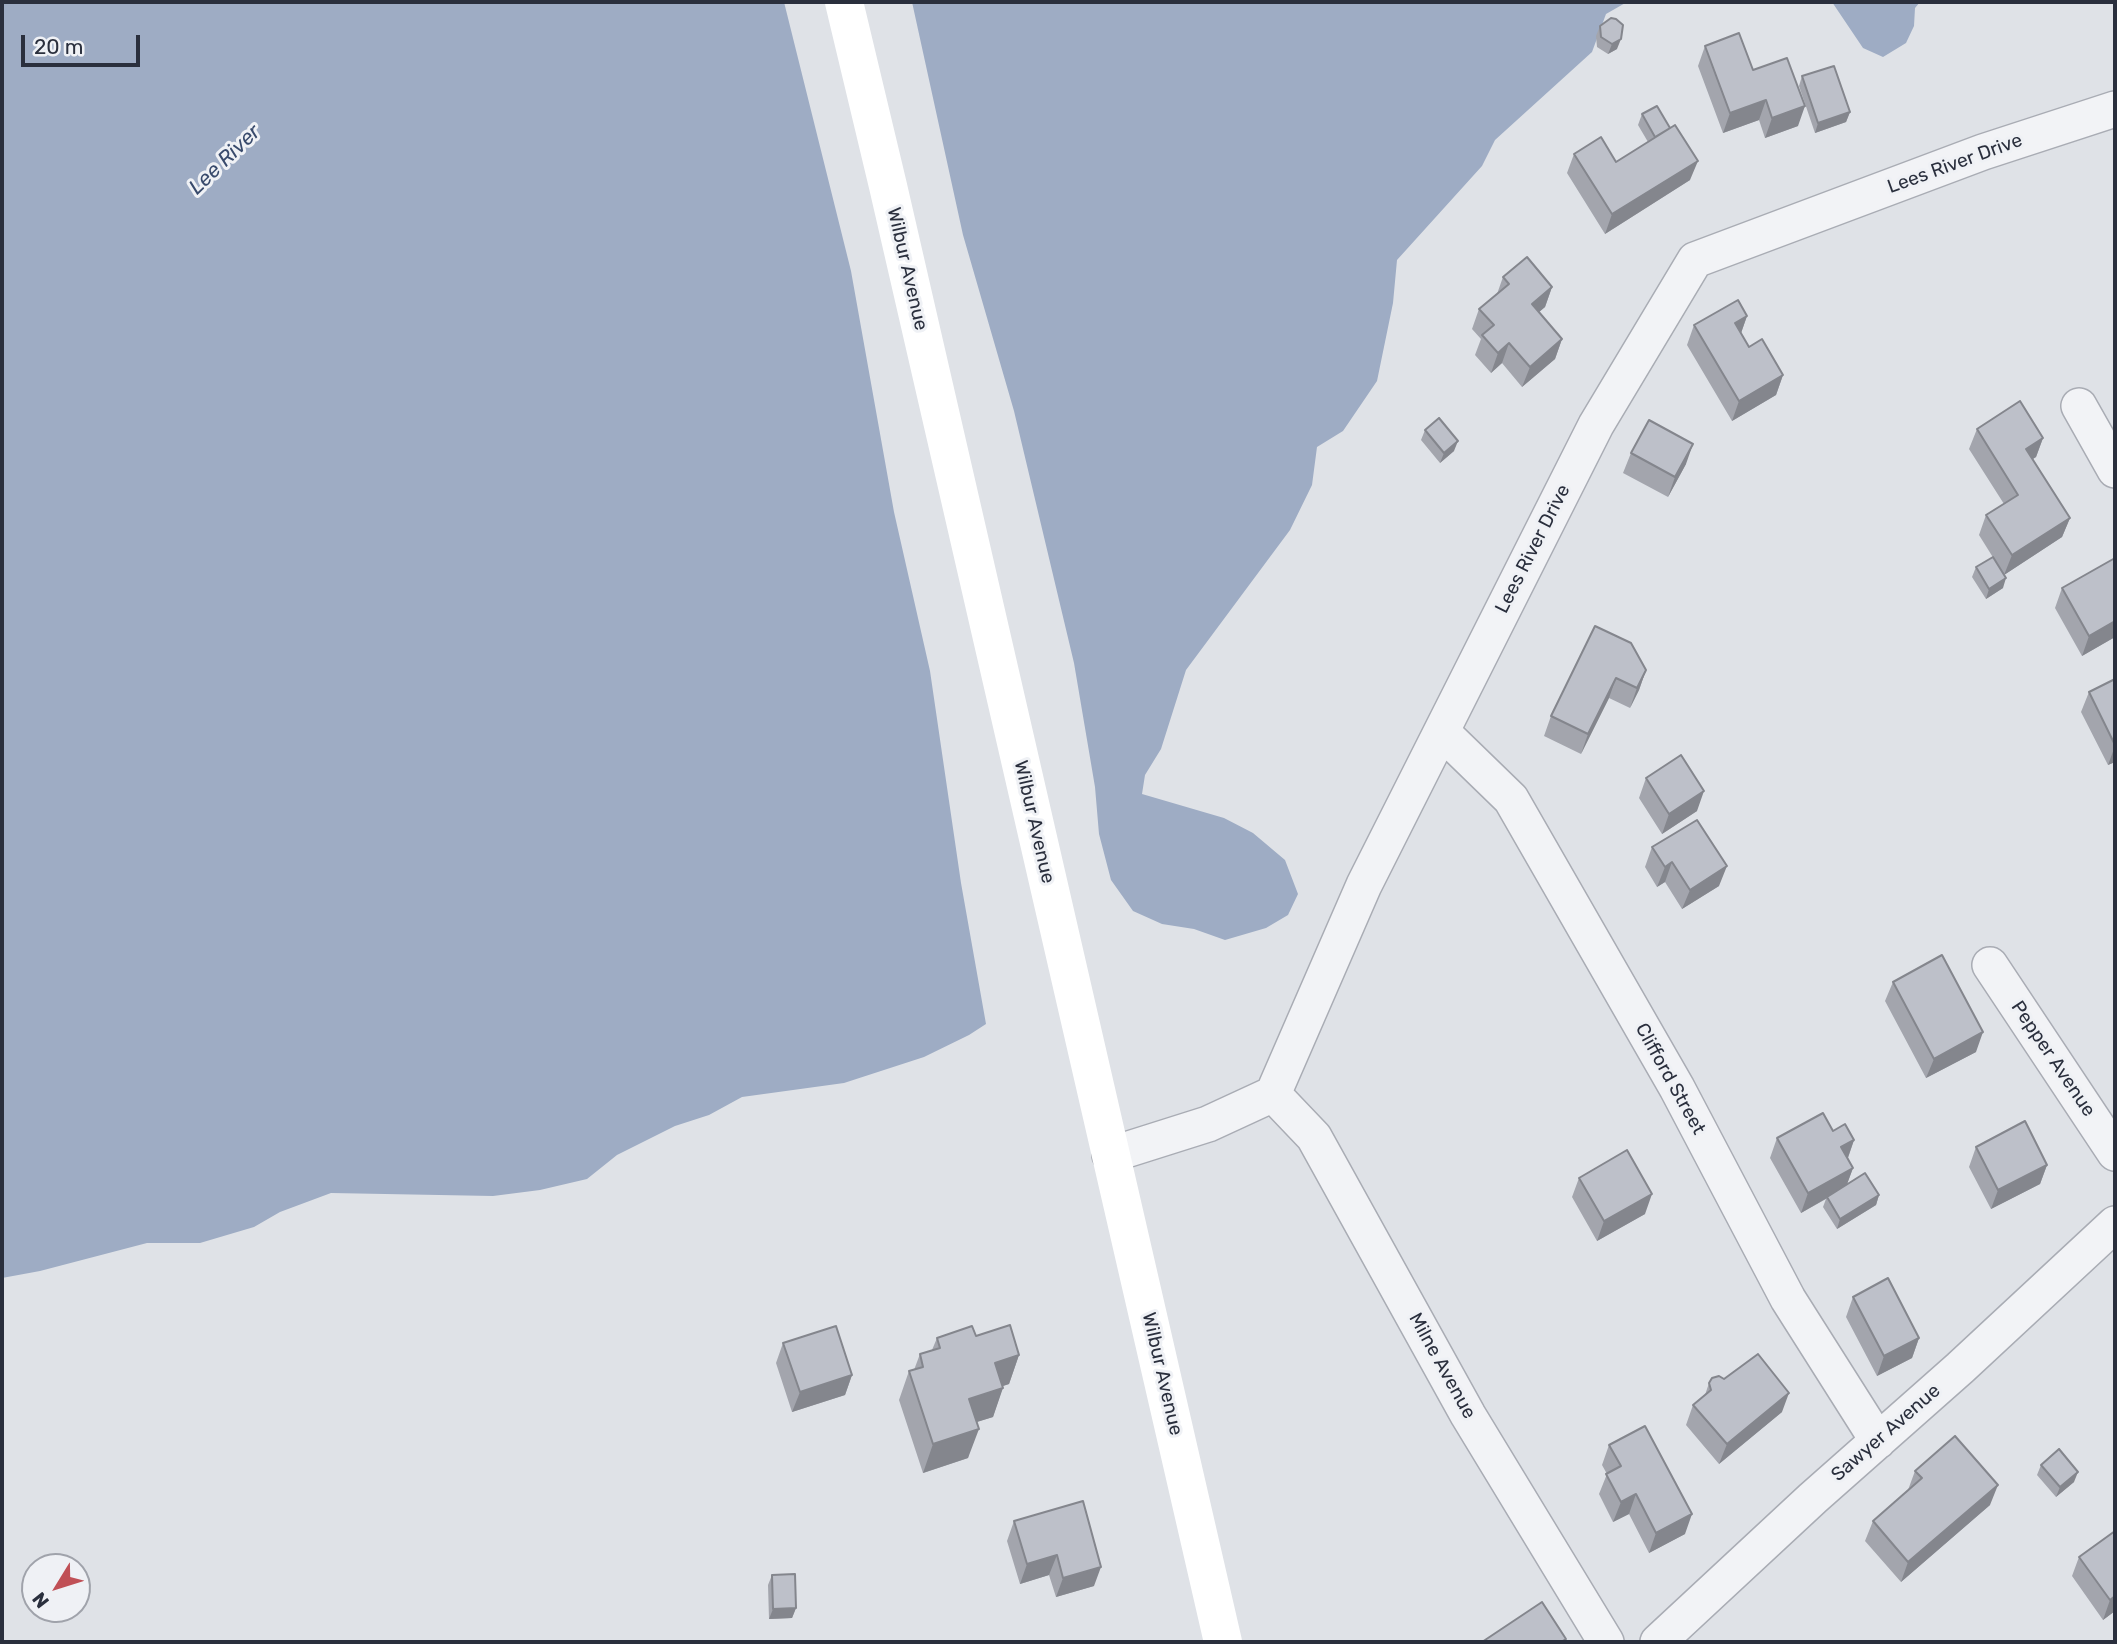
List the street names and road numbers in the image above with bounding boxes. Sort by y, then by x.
street label: Lees River Drive [1885,129,2025,199]
street label: Wilbur Avenue [882,205,932,333]
street label: Lees River Drive [1491,481,1575,617]
street label: Wilbur Avenue [1009,758,1059,886]
street label: Pepper Avenue [2006,997,2100,1121]
street label: Clifford Street [1630,1019,1710,1139]
street label: Milne Avenue [1404,1309,1480,1423]
street label: Wilbur Avenue [1137,1310,1187,1438]
street label: Sawyer Avenue [1827,1380,1945,1486]

